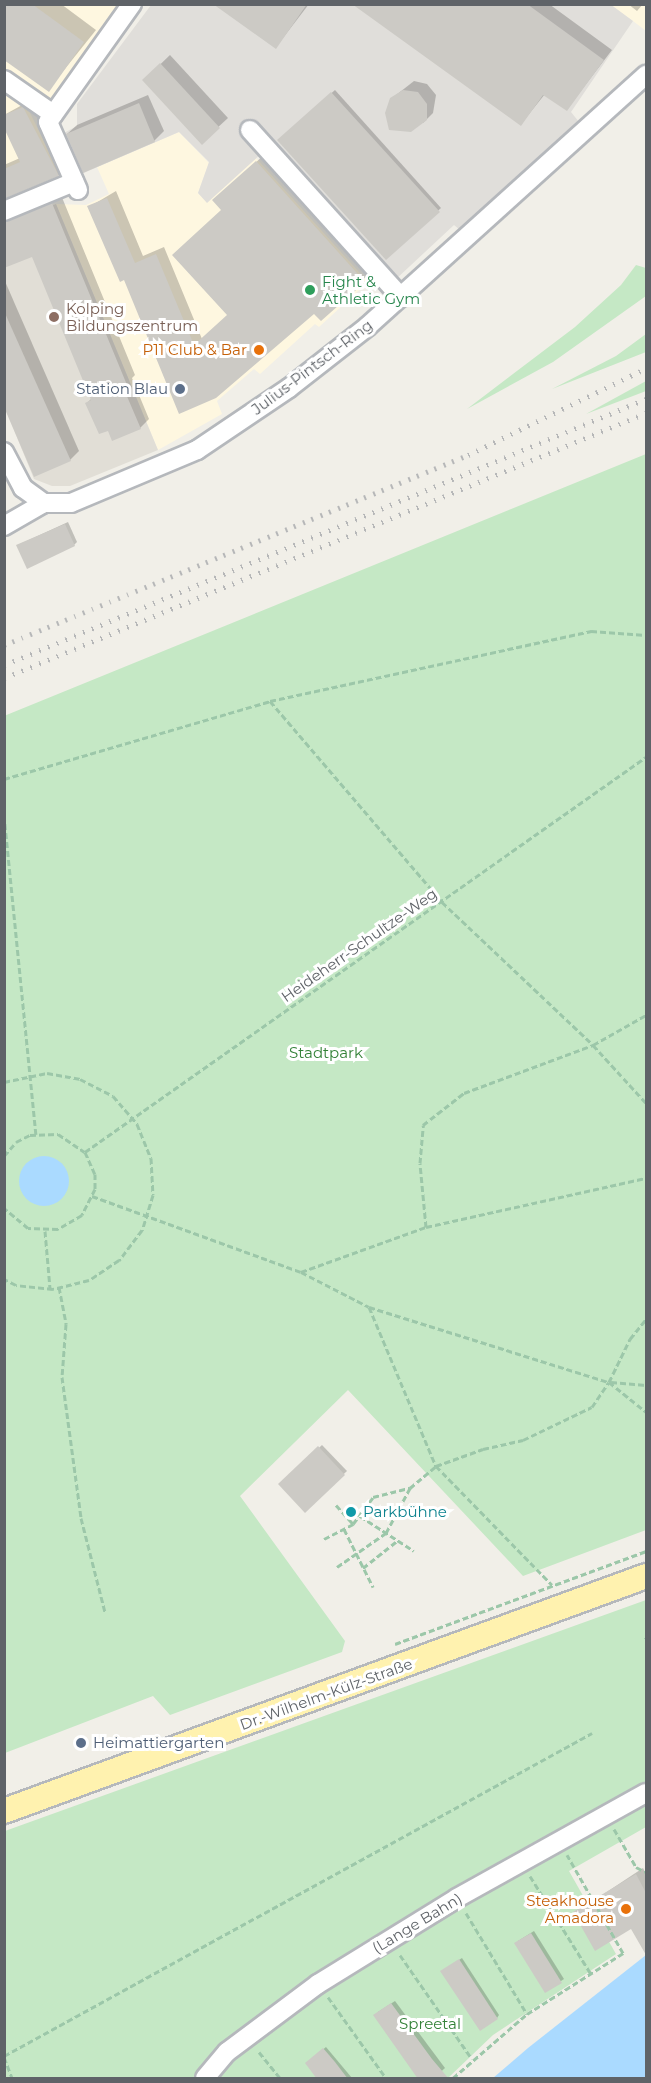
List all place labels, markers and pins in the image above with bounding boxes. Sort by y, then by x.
place label: Fight & Athletic Gym [322,272,420,307]
marker: Fight & Athletic Gym [303,283,317,297]
place label: Kolping Bildungszentrum [66,299,198,334]
marker: Kolping Bildungszentrum [47,310,61,324]
place label: P11 Club & Bar [142,341,247,359]
marker: P11 Club & Bar [252,343,266,357]
place label: Station Blau [76,380,168,398]
marker: Station Blau [173,382,187,396]
place label: Parkbühne [363,1503,447,1521]
marker: Parkbühne [344,1505,358,1519]
place label: Heimattiergarten [93,1734,224,1752]
marker: Heimattiergarten [74,1736,88,1750]
place label: Steakhouse Amadora [526,1891,614,1926]
marker: Steakhouse Amadora [619,1902,633,1916]

